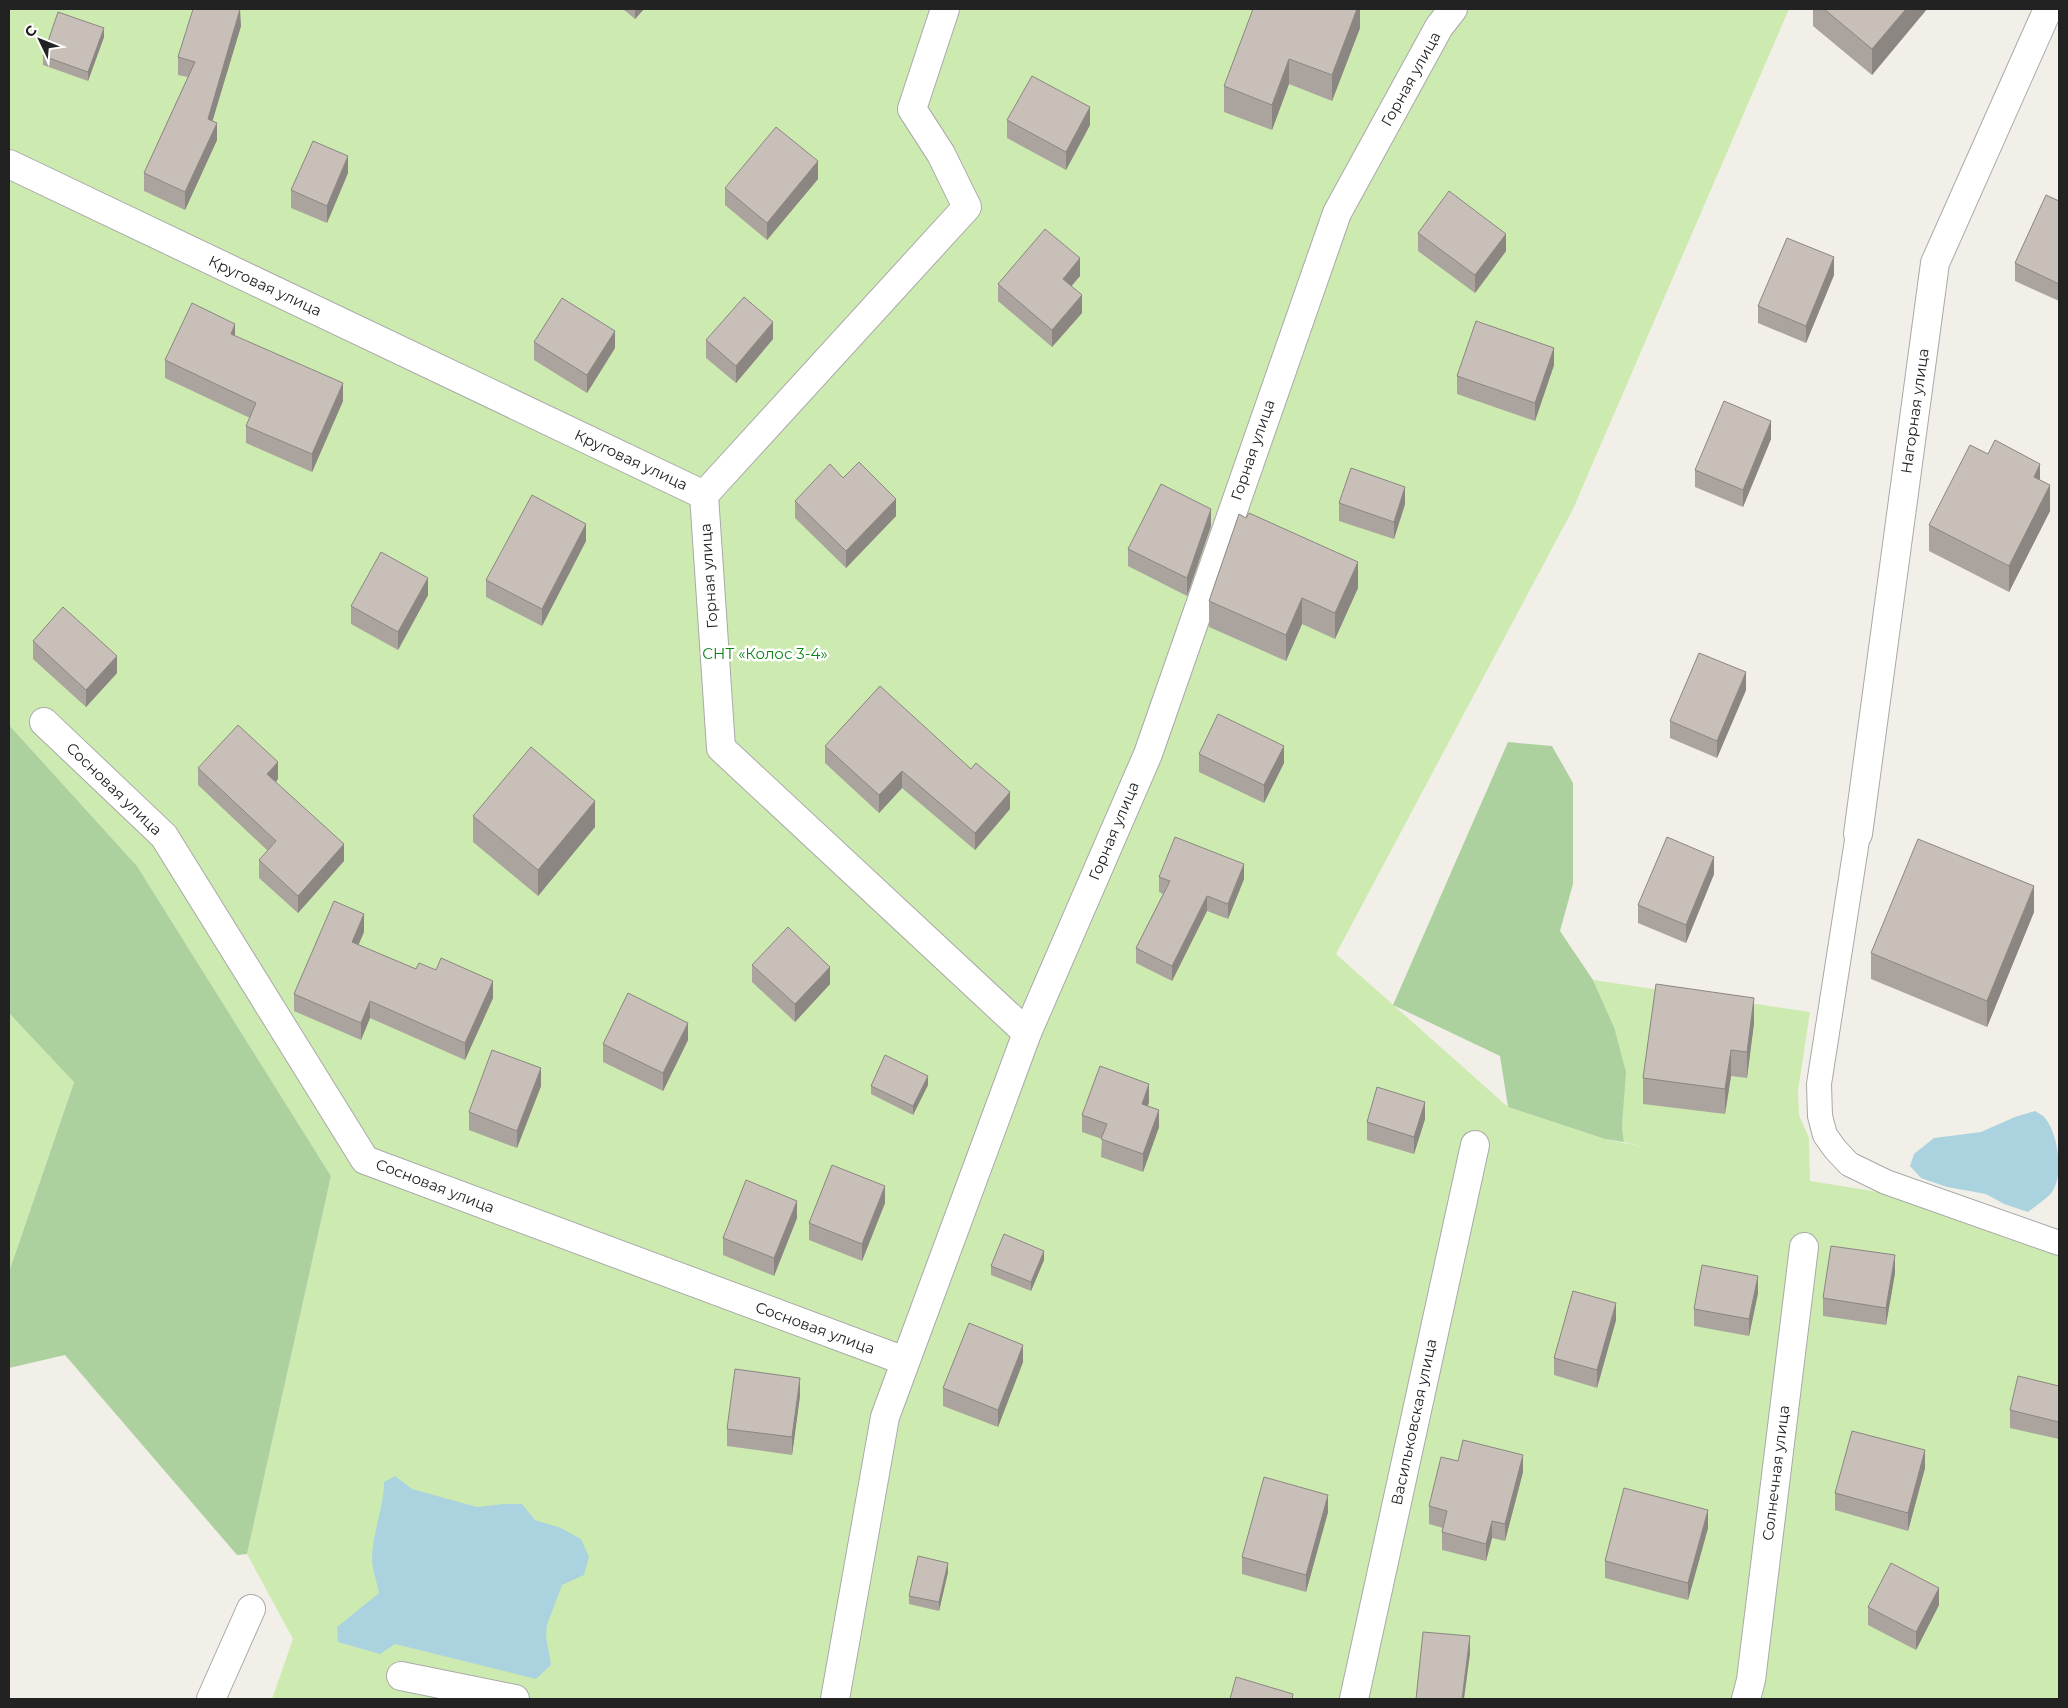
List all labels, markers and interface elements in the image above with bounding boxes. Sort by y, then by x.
north arrow [15,15,65,65]
text: С [20,21,41,41]
street label: Горная улица [1377,28,1444,129]
street label: Круговая улица [206,251,325,320]
street label: Нагорная улица [1896,347,1933,475]
street label: Горная улица [1226,397,1279,503]
street label: Круговая улица [572,425,691,494]
street label: Горная улица [695,523,722,629]
park label: СНТ «Колос 3-4» [702,644,828,663]
street label: Сосновая улица [63,738,166,839]
street label: Горная улица [1084,779,1143,883]
street label: Сосновая улица [373,1154,497,1217]
street label: Сосновая улица [753,1297,878,1358]
street label: Васильковская улица [1387,1337,1440,1507]
street label: Солнечная улица [1758,1404,1793,1542]

